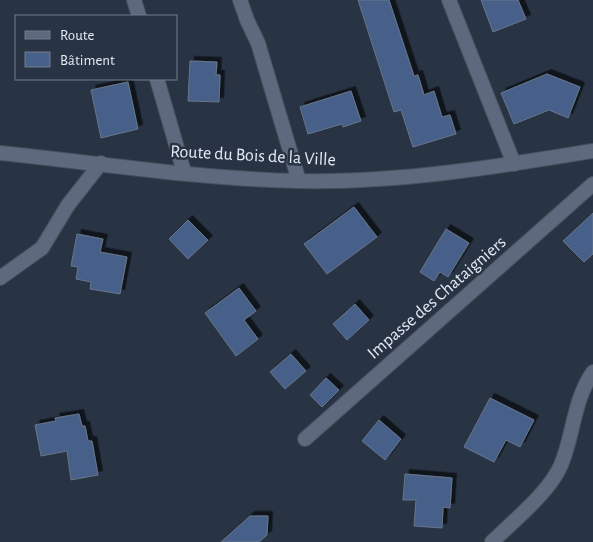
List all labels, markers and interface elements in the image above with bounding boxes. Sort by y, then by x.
legend [15,15,178,80]
text: Route [60,28,94,43]
text: Bâtiment [60,53,115,68]
street label: Route du Bois de la Ville [170,143,336,169]
street label: Impasse des Chataigniers [364,233,510,363]

